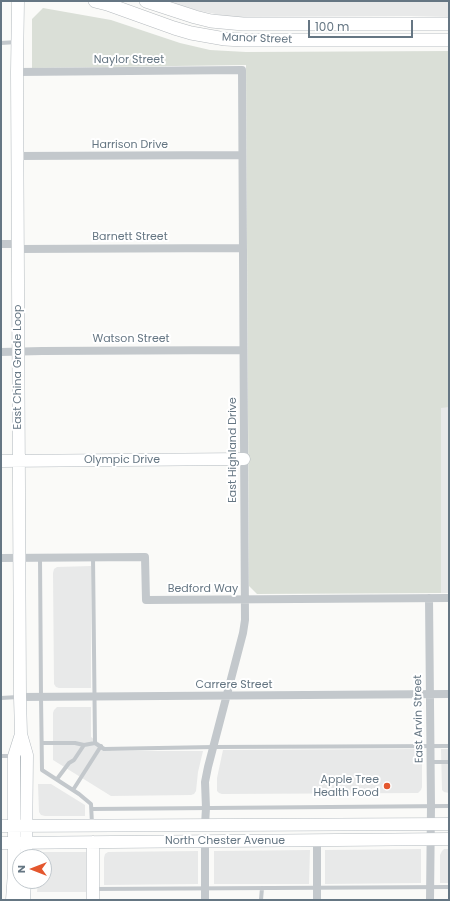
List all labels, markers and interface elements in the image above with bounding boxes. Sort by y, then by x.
scale bar [310,12,415,38]
text: 100 m [315,18,349,35]
street label: Manor Street [222,31,292,47]
street label: Naylor Street [94,53,164,67]
street label: Harrison Drive [92,138,168,152]
street label: Barnett Street [92,230,168,244]
street label: East China Grade Loop [11,305,25,429]
street label: Watson Street [92,332,170,346]
street label: East Highland Drive [226,397,240,503]
street label: Olympic Drive [84,453,160,467]
street label: Bedford Way [168,582,238,596]
street label: East Arvin Street [412,675,426,763]
street label: Carrere Street [195,678,273,692]
place label: Apple Tree Health Food [313,773,379,799]
marker: Apple Tree Health Food [382,781,392,791]
street label: North Chester Avenue [165,834,285,848]
north arrow [12,849,52,889]
text: N [13,865,29,873]

